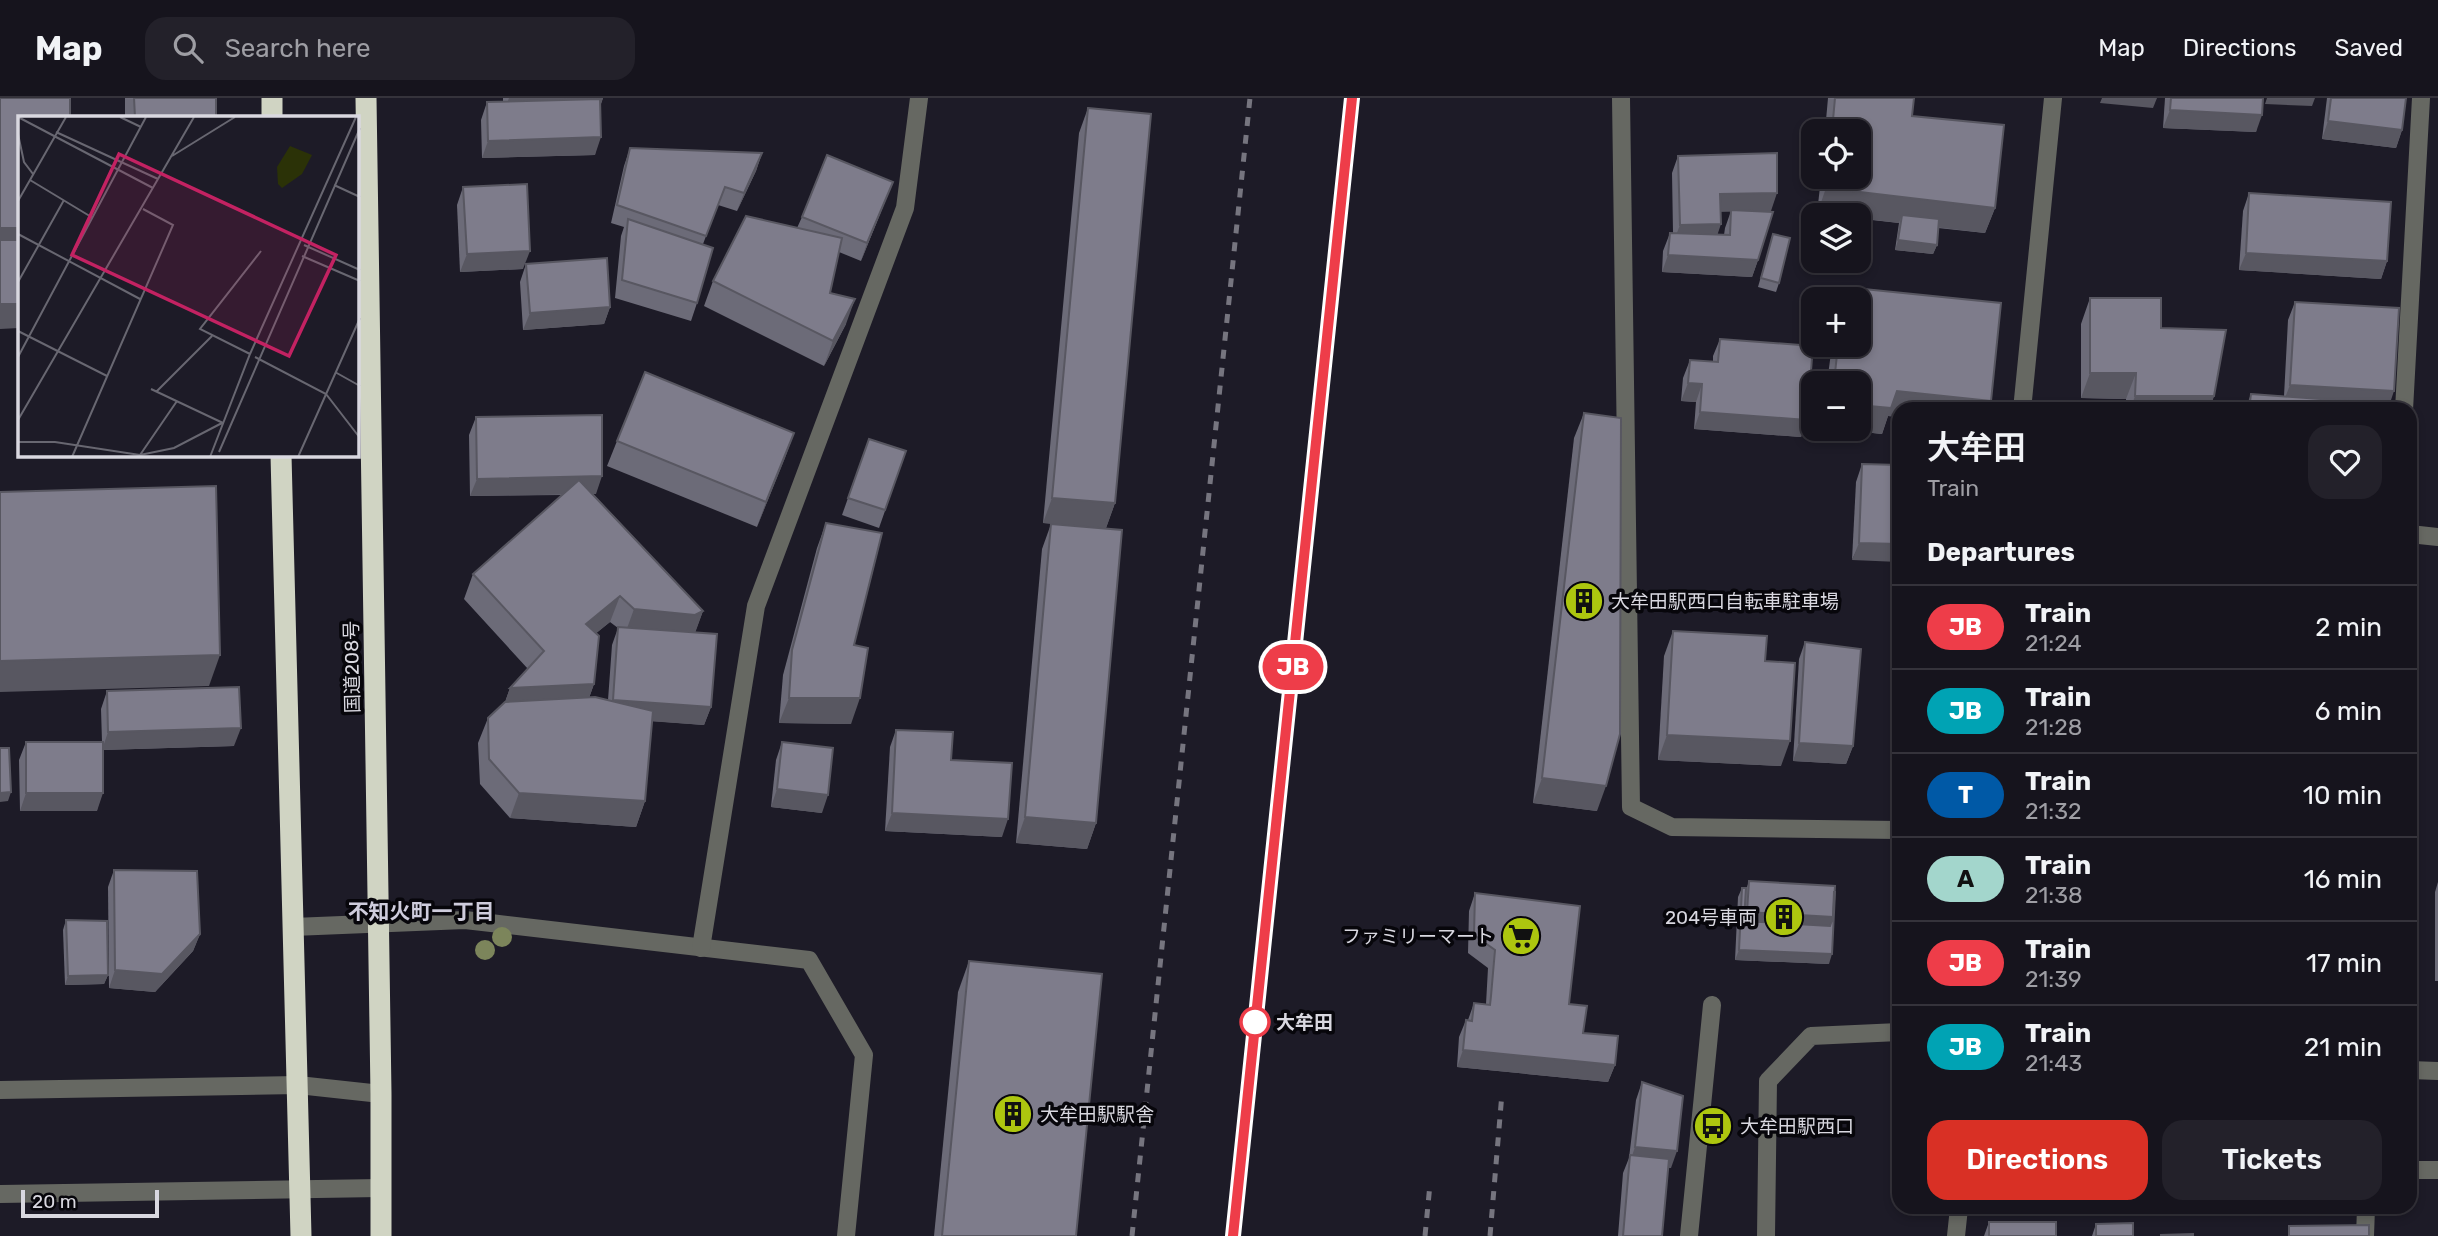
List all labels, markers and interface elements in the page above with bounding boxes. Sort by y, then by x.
search box [145,17,635,80]
text: Map [35,29,103,68]
icon: search [169,29,207,67]
text: Search here [225,33,370,64]
text: Map [2098,34,2145,62]
text: Directions [2183,34,2296,62]
text: Saved [2334,34,2403,62]
inset map [18,116,359,457]
map controls [1801,119,1871,441]
button: locate [1801,119,1871,189]
button: layers [1801,203,1871,273]
button: + [1801,287,1871,357]
button: − [1801,371,1871,441]
button: heart [2308,425,2382,499]
text: 大牟田 [1927,428,2026,467]
text: Train [1927,474,1979,502]
text: Departures [1927,537,2075,568]
building icon: 大牟田駅西口自転車駐車場 [1563,580,1605,622]
place label: 大牟田駅西口自転車駐車場 [1611,590,1839,613]
text: Train [2025,598,2091,629]
text: 2 min [2315,612,2382,643]
text: JB [1949,613,1982,641]
street label: 国道208号 [340,621,364,713]
text: 21:24 [2025,629,2082,657]
line badge: JB [1262,644,1324,690]
text: JB [1277,653,1310,681]
text: Train [2025,682,2091,713]
text: 6 min [2315,696,2382,727]
text: JB [1949,697,1982,725]
text: 21:28 [2025,713,2082,741]
text: Train [2025,766,2091,797]
text: 10 min [2303,780,2382,811]
text: T [1958,781,1973,809]
text: 21:32 [2025,797,2082,825]
text: Train [2025,850,2091,881]
text: 16 min [2304,864,2382,895]
text: A [1957,865,1974,893]
text: 21:38 [2025,881,2083,909]
building icon: 204号車両 [1763,896,1805,938]
district label: 不知火町一丁目 [348,899,495,924]
place label: 204号車両 [1665,906,1757,929]
supermarket icon: ファミリーマート [1500,915,1542,957]
place label: ファミリーマート [1342,925,1494,948]
text: Train [2025,934,2091,965]
text: 17 min [2306,948,2382,979]
text: JB [1949,949,1982,977]
text: 21:39 [2025,965,2082,993]
marker: 大牟田 [1240,1007,1270,1037]
place label: 大牟田 [1276,1011,1333,1034]
text: Train [2025,1018,2091,1049]
text: 21 min [2304,1032,2382,1063]
text: JB [1949,1033,1982,1061]
text: 21:43 [2025,1049,2082,1077]
building icon: 大牟田駅駅舎 [992,1093,1034,1135]
place label: 大牟田駅駅舎 [1040,1103,1154,1126]
bus stop icon: 大牟田駅西口 [1692,1105,1734,1147]
place label: 大牟田駅西口 [1740,1115,1854,1138]
button: Directions [1927,1120,2148,1200]
button: Tickets [2162,1120,2382,1200]
scale bar [21,1187,159,1219]
text: 20 m [32,1190,77,1213]

